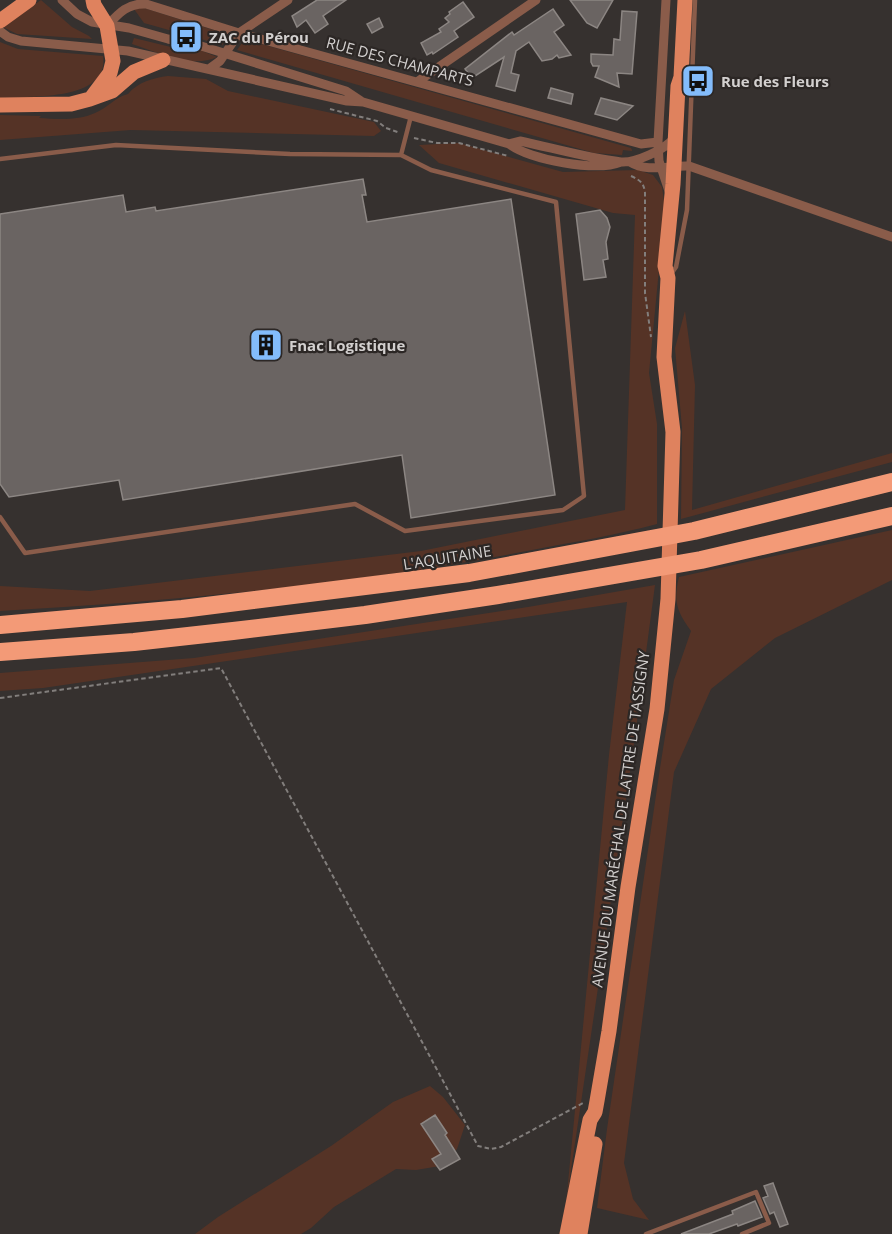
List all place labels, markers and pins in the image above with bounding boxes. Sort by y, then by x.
bus stop icon: ZAC du Pérou [168,19,204,55]
place label: ZAC du Pérou [209,27,309,47]
bus stop icon: Rue des Fleurs [680,63,716,99]
place label: Rue des Fleurs [721,71,829,91]
building icon: Fnac Logistique [248,327,284,363]
place label: Fnac Logistique [289,335,405,355]

